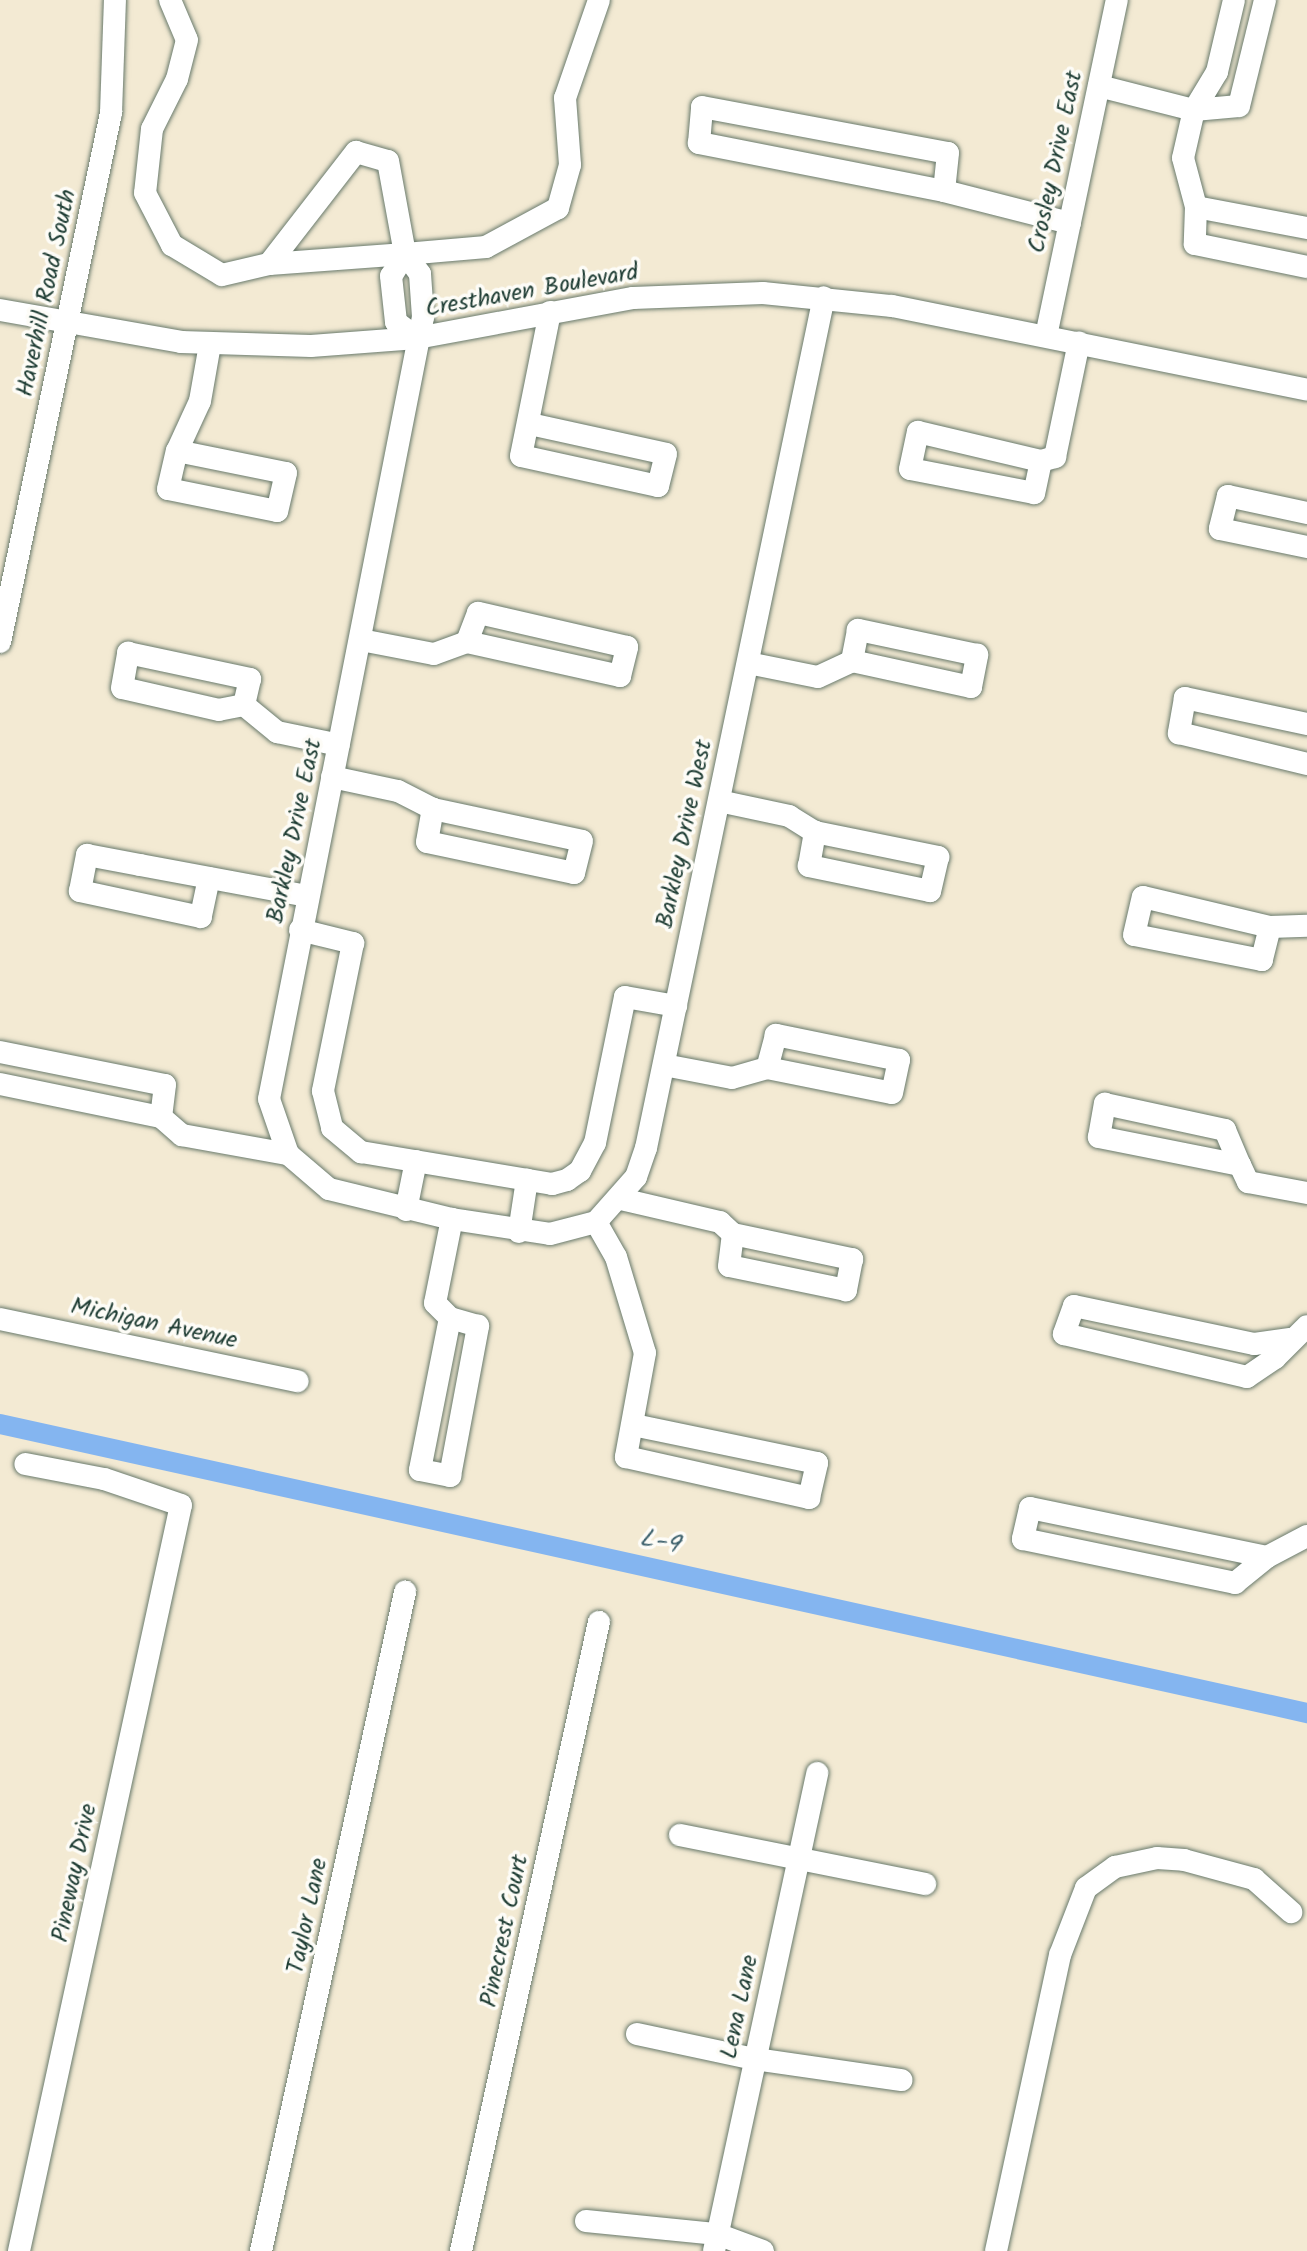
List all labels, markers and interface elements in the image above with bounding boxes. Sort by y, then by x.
street label: Crosley Drive East [1023,68,1089,256]
street label: Haverhill Road South [11,187,83,399]
street label: Cresthaven Boulevard [423,258,641,324]
street label: Barkley Drive East [261,736,329,926]
street label: Barkley Drive West [651,737,719,931]
street label: Michigan Avenue [68,1292,240,1356]
water label: L-9 [637,1524,681,1562]
street label: Pineway Drive [46,1801,104,1945]
street label: Pinecrest Court [475,1852,535,2010]
street label: Taylor Lane [282,1855,334,1977]
street label: Lena Lane [715,1952,765,2062]

